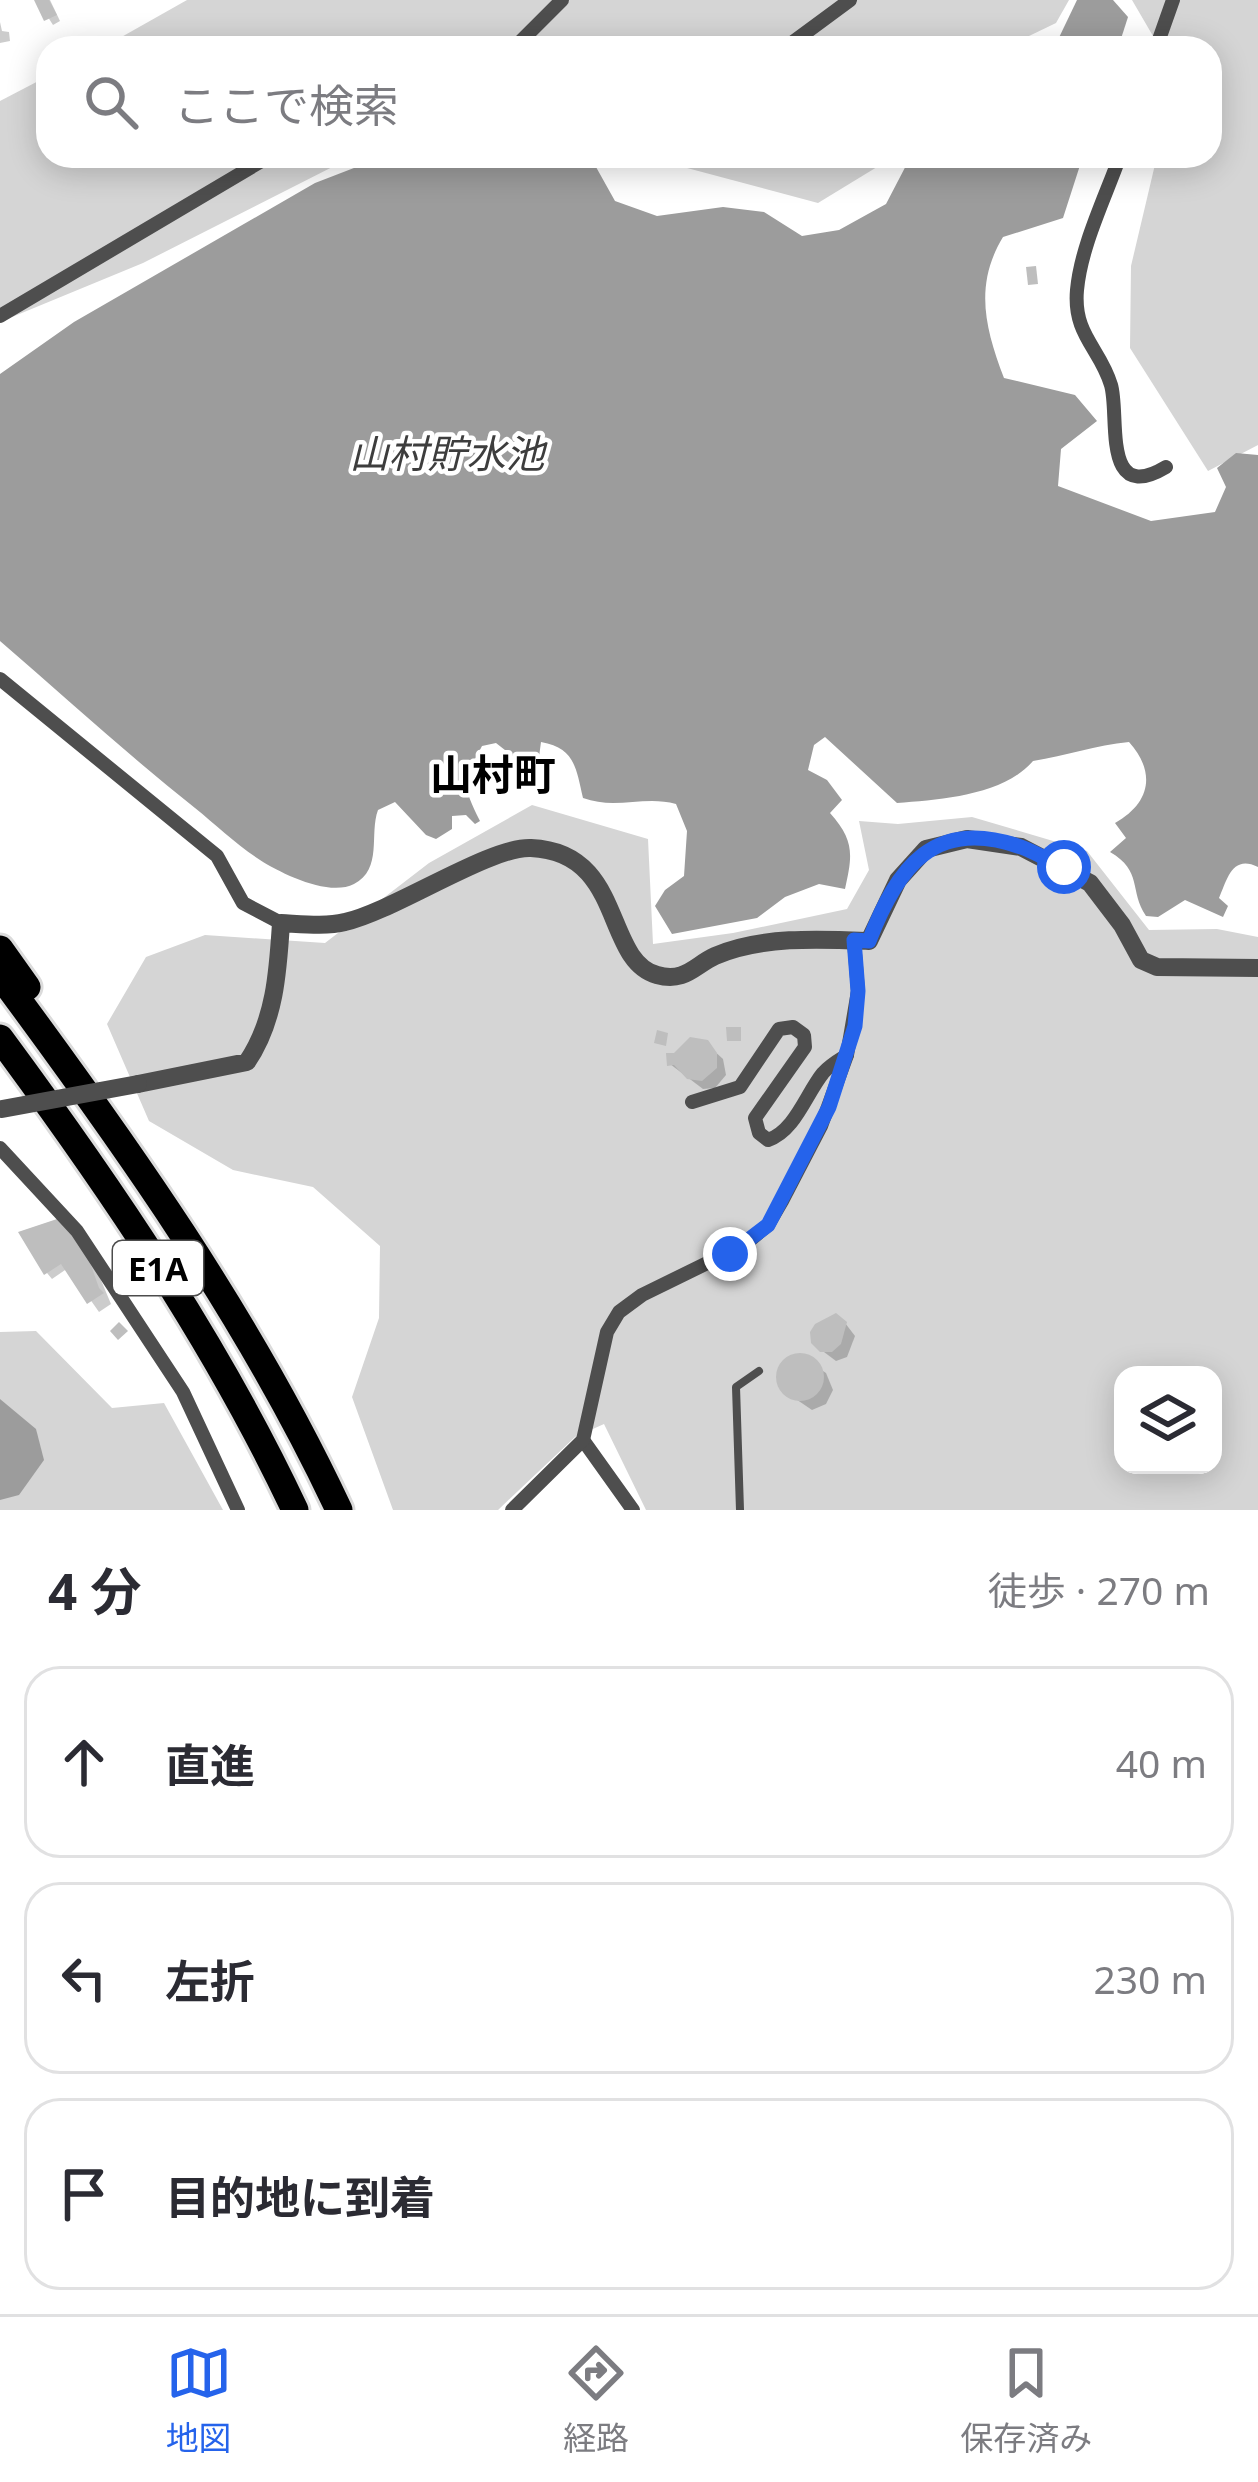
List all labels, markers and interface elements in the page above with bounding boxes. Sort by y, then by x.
search box [36,36,1222,168]
icon: search [78,69,144,135]
text: ここで検索 [174,74,399,135]
water label: 山村貯水池 [349,426,548,479]
district label: 山村町 [430,745,556,802]
route start [1037,840,1091,894]
route end [703,1227,757,1281]
road number: E1A [113,1241,203,1295]
map controls [1114,1366,1222,1474]
button: layers [1114,1366,1222,1474]
text: 4 分 [48,1555,141,1625]
text: 徒歩 · 270 m [988,1563,1210,1616]
icon: ahead [51,1729,117,1795]
text: 直進 [165,1734,255,1795]
text: 40 m [1116,1736,1207,1789]
icon: left [51,1945,117,2011]
text: 左折 [165,1950,255,2011]
text: 230 m [1093,1952,1207,2005]
icon: arrive [51,2161,117,2227]
text: 目的地に到着 [165,2166,435,2227]
tab: 地図 [166,2340,232,2460]
tab: 経路 [563,2340,629,2460]
tab: 保存済み [960,2340,1092,2460]

